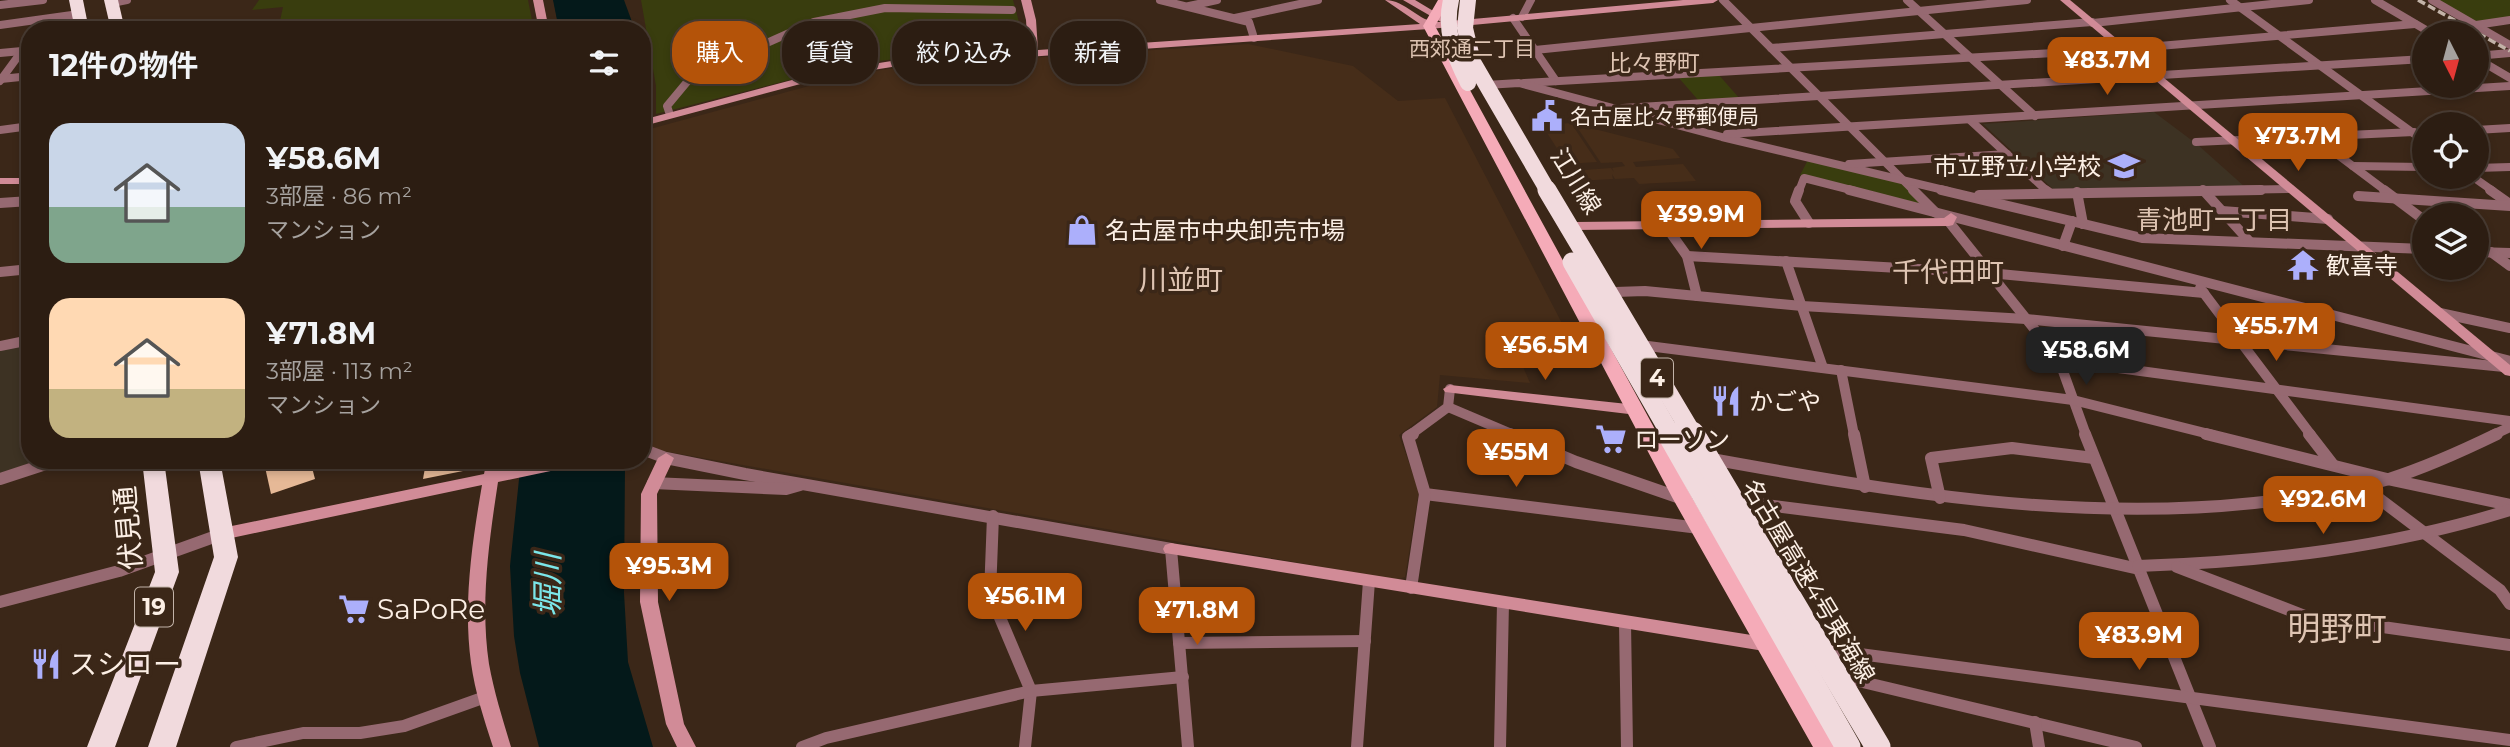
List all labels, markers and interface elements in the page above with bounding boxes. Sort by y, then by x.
chip: 購入 [672,21,768,84]
chip: 賃貸 [782,21,878,84]
chip: 絞り込み [892,21,1036,84]
chip: 新着 [1050,21,1146,84]
north arrow [2412,21,2488,98]
map controls [2412,21,2489,280]
district label: 西郊通二丁目 [1409,36,1535,61]
pin: ¥83.7M [2050,38,2164,97]
icon: filters [585,44,623,82]
text: ¥83.7M [2063,46,2151,74]
text: 12件の物件 [49,47,198,84]
district label: 比々野町 [1608,49,1700,77]
public building icon: 名古屋比々野郵便局 [1530,99,1564,133]
place label: 名古屋比々野郵便局 [1570,104,1759,129]
button: locate [2412,112,2489,189]
pin: ¥73.7M [2241,114,2355,173]
text: ¥73.7M [2254,122,2342,150]
text: ¥58.6M [266,140,381,177]
street label: 江川線 [1545,143,1607,219]
school or university icon: 市立野立小学校 [2107,149,2141,183]
icon: home [105,151,189,235]
place label: 市立野立小学校 [1933,152,2101,181]
text: 3部屋 · 86 m² [266,182,412,210]
pin: ¥39.9M [1644,191,1758,251]
text: ¥39.9M [1657,200,1745,228]
button: layers [2412,203,2489,280]
district label: 青池町一丁目 [2136,204,2292,236]
shop icon: 名古屋市中央卸売市場 [1065,213,1099,247]
text: マンション [266,216,381,244]
place label: 名古屋市中央卸売市場 [1105,216,1345,245]
temple icon: 歓喜寺 [2286,248,2320,282]
place label: 歓喜寺 [2326,251,2398,280]
district label: 千代田町 [1892,255,2004,289]
district label: 川並町 [1139,263,1223,297]
pin: ¥55.7M [2219,304,2333,363]
text: ¥55.7M [2233,312,2319,340]
text: ¥71.8M [266,315,376,352]
pin: ¥56.5M [1488,322,1602,382]
icon: home [105,326,189,410]
pin: ¥58.6M [2029,328,2143,387]
text: ¥56.5M [1501,331,1589,359]
text: ¥58.6M [2042,336,2130,364]
text: 3部屋 · 113 m² [266,357,413,385]
road number: 4 [1641,358,1673,398]
restaurant icon: かごや [1709,384,1743,418]
place label: かごや [1749,387,1821,416]
text: マンション [266,391,381,419]
supermarket icon: ローソン [1594,422,1628,456]
place label: ローソン [1634,425,1730,454]
pin: ¥55M [1475,430,1557,489]
text: ¥55M [1483,438,1549,466]
street label: 名古屋高速4号東海線 [1737,474,1881,688]
pin: ¥92.6M [2266,476,2380,536]
street label: 伏見通 [107,485,149,571]
text: ¥92.6M [2279,485,2367,513]
pin: ¥95.3M [612,544,726,603]
water label: 堀川 [528,550,567,617]
text: ¥95.3M [625,552,713,580]
pin: ¥56.1M [968,574,1082,633]
text: ¥56.1M [984,582,1066,610]
road number: 19 [135,587,173,626]
pin: ¥71.8M [1140,588,1254,647]
supermarket icon: SaPoRe [337,592,371,626]
place label: SaPoRe [377,592,485,626]
text: ¥71.8M [1155,596,1239,624]
district label: 明野町 [2288,608,2387,648]
pin: ¥83.9M [2082,612,2196,672]
text: ¥83.9M [2095,621,2183,649]
restaurant icon: スシロー [29,647,63,681]
place label: スシロー [69,647,181,681]

